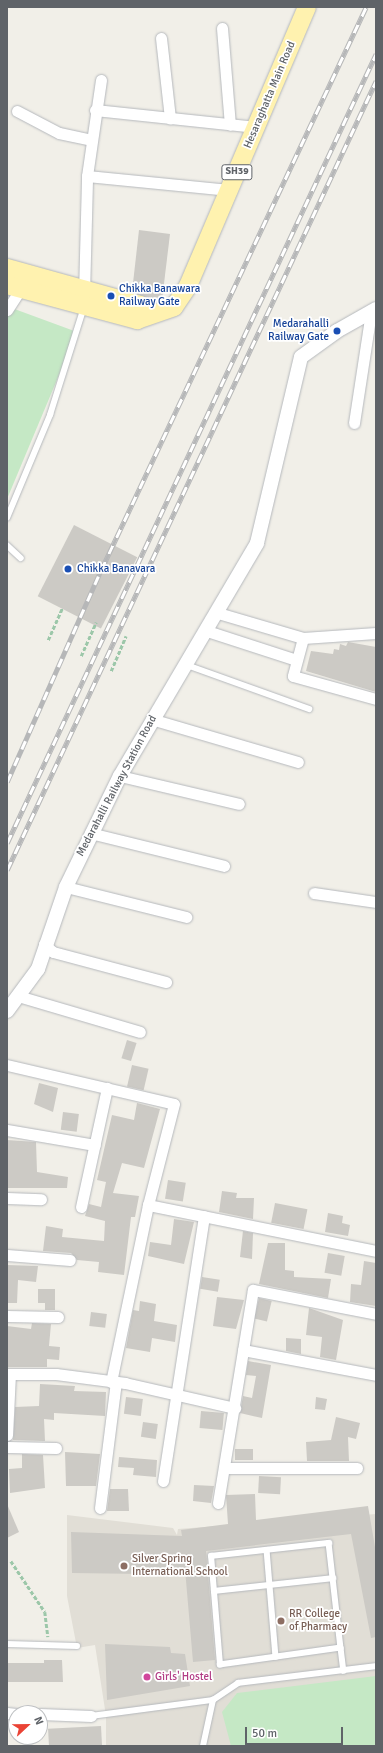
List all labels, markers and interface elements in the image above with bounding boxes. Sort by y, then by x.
street label: Hesaraghatta Main Road [241,39,299,151]
road number: SH39 [221,164,253,180]
place label: Chikka Banawara Railway Gate [119,283,200,309]
marker: Chikka Banawara Railway Gate [106,291,116,301]
place label: Medarahalli Railway Gate [268,318,329,344]
marker: Medarahalli Railway Gate [332,326,342,336]
place label: Chikka Banavara [77,562,155,576]
marker: Chikka Banavara [62,563,74,575]
street label: Medarahalli Railway Station Road [74,713,160,859]
place label: Silver Spring International School [132,1553,228,1579]
marker: Silver Spring International School [119,1561,129,1571]
place label: RR College of Pharmacy [289,1608,347,1634]
marker: RR College of Pharmacy [276,1616,286,1626]
place label: Girls' Hostel [155,1670,212,1684]
marker: Girls' Hostel [142,1672,152,1682]
north arrow [8,1705,48,1745]
text: N [31,1715,46,1727]
scale bar [247,1719,345,1745]
text: 50 m [252,1726,277,1741]

